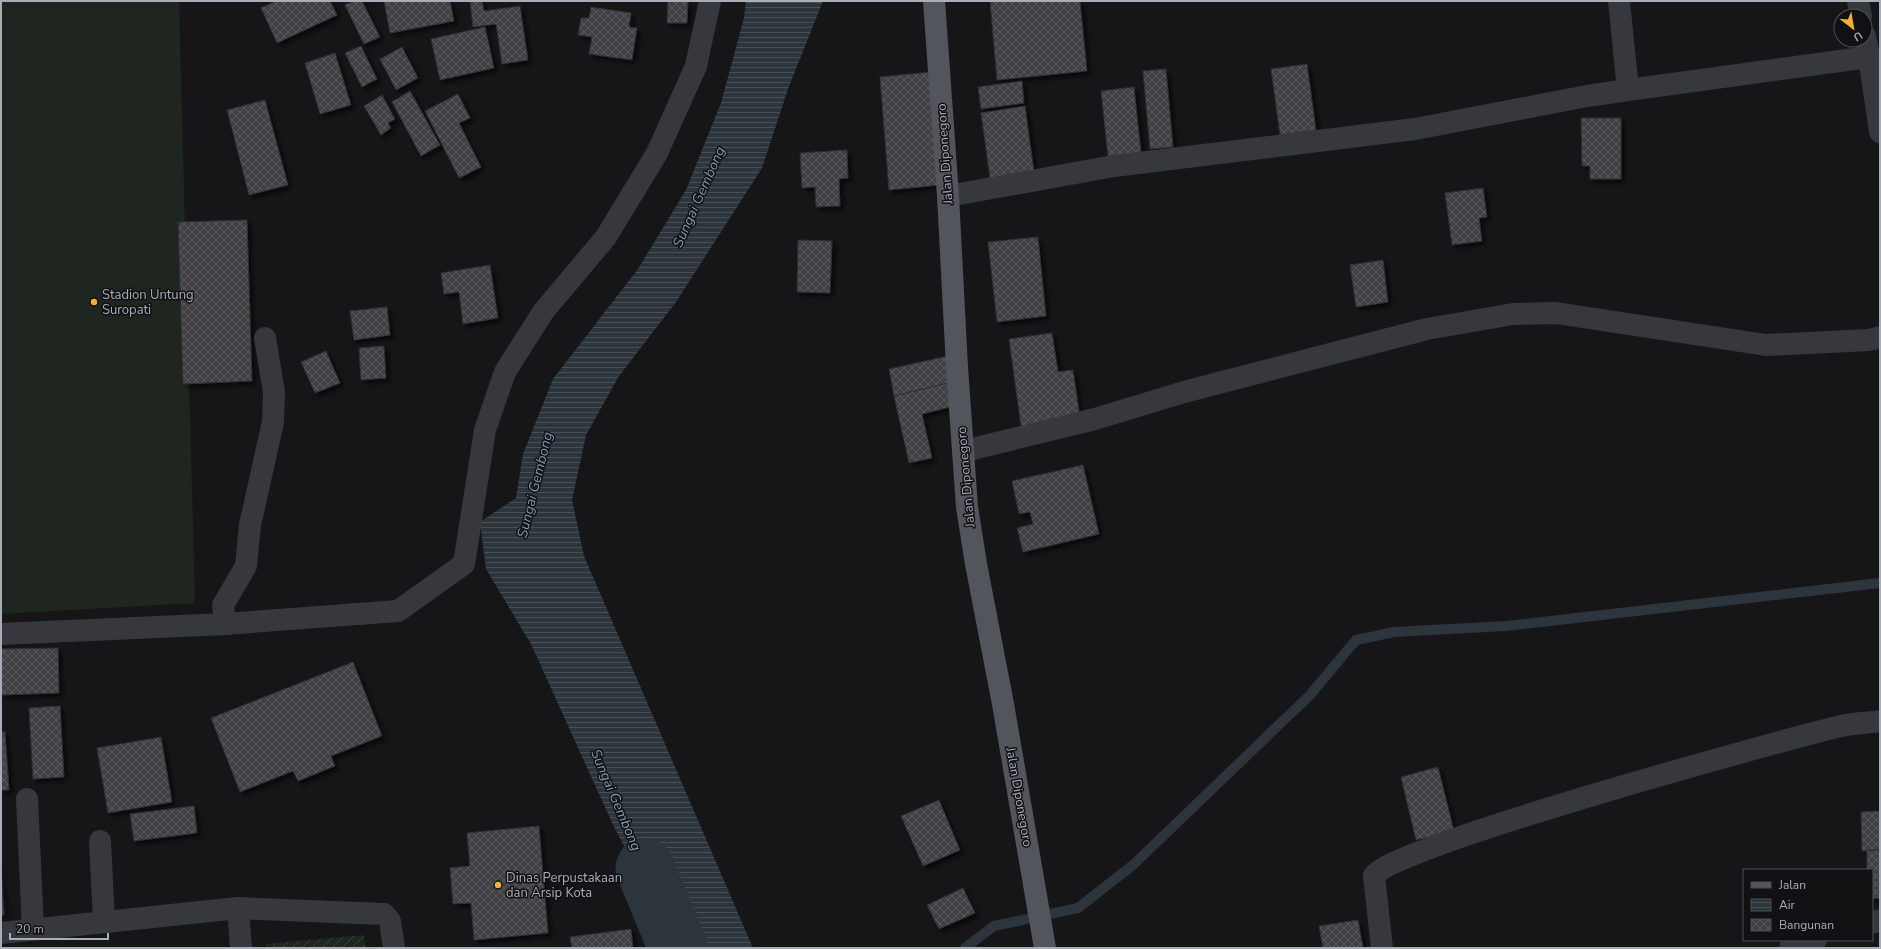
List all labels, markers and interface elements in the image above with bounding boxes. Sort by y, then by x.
north arrow [1833,8,1873,48]
text: U [1851,28,1865,45]
street label: Jalan Diponegoro [932,103,958,206]
water label: Sungai Gembong [668,144,730,250]
place label: Stadion Untung Suropati [102,286,194,319]
marker: Stadion Untung Suropati [89,297,99,307]
street label: Jalan Diponegoro [953,426,979,529]
water label: Sungai Gembong [513,430,557,540]
street label: Jalan Diponegoro [1001,745,1037,848]
water label: Sungai Gembong [586,746,646,854]
place label: Dinas Perpustakaan dan Arsip Kota [506,869,622,902]
legend [1743,869,1873,941]
text: Jalan [1778,877,1806,893]
marker: Dinas Perpustakaan dan Arsip Kota [493,880,503,890]
text: Air [1779,897,1796,913]
scale bar [10,915,108,941]
text: Bangunan [1779,917,1834,933]
text: 20 m [16,921,44,937]

